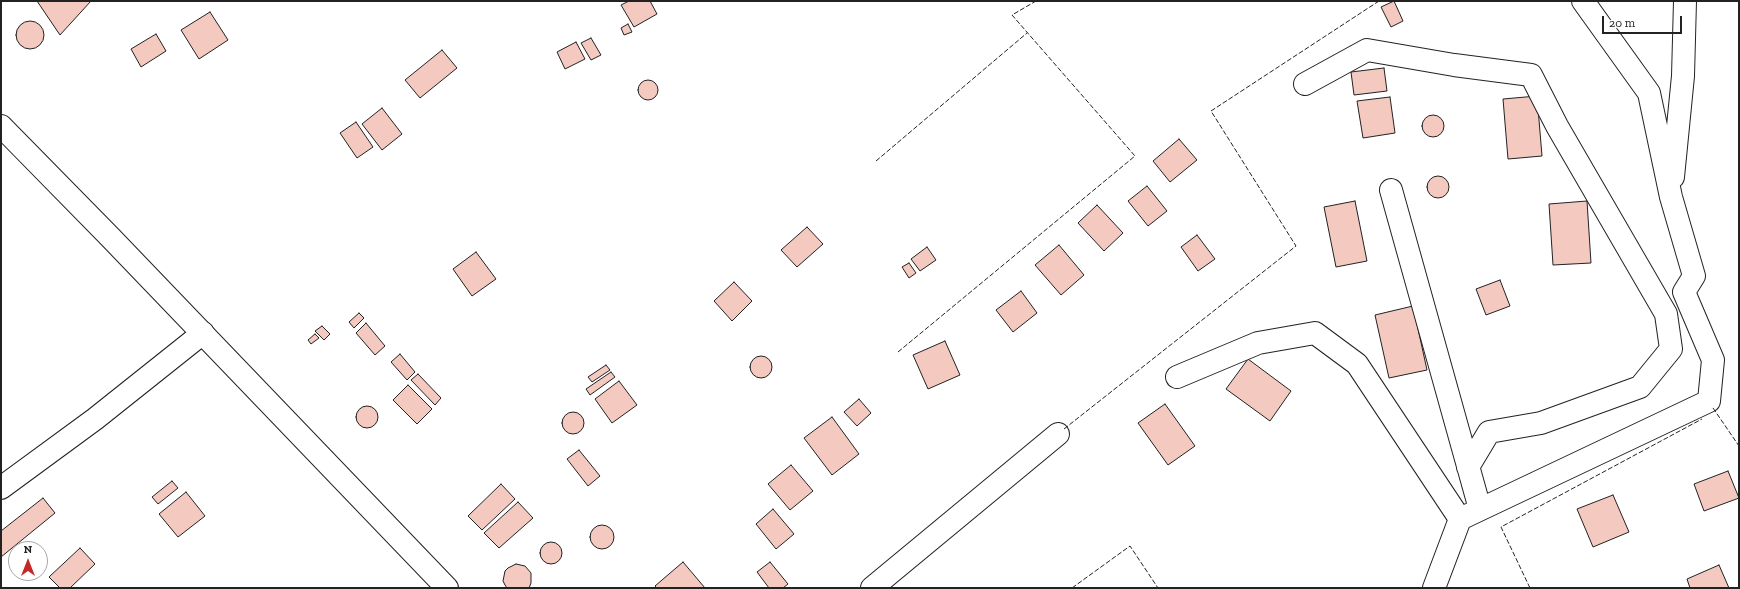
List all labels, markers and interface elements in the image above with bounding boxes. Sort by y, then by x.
scale bar [1604,8,1684,34]
text: 20 m [1609,16,1635,30]
north arrow [8,541,48,581]
text: N [24,543,32,556]

